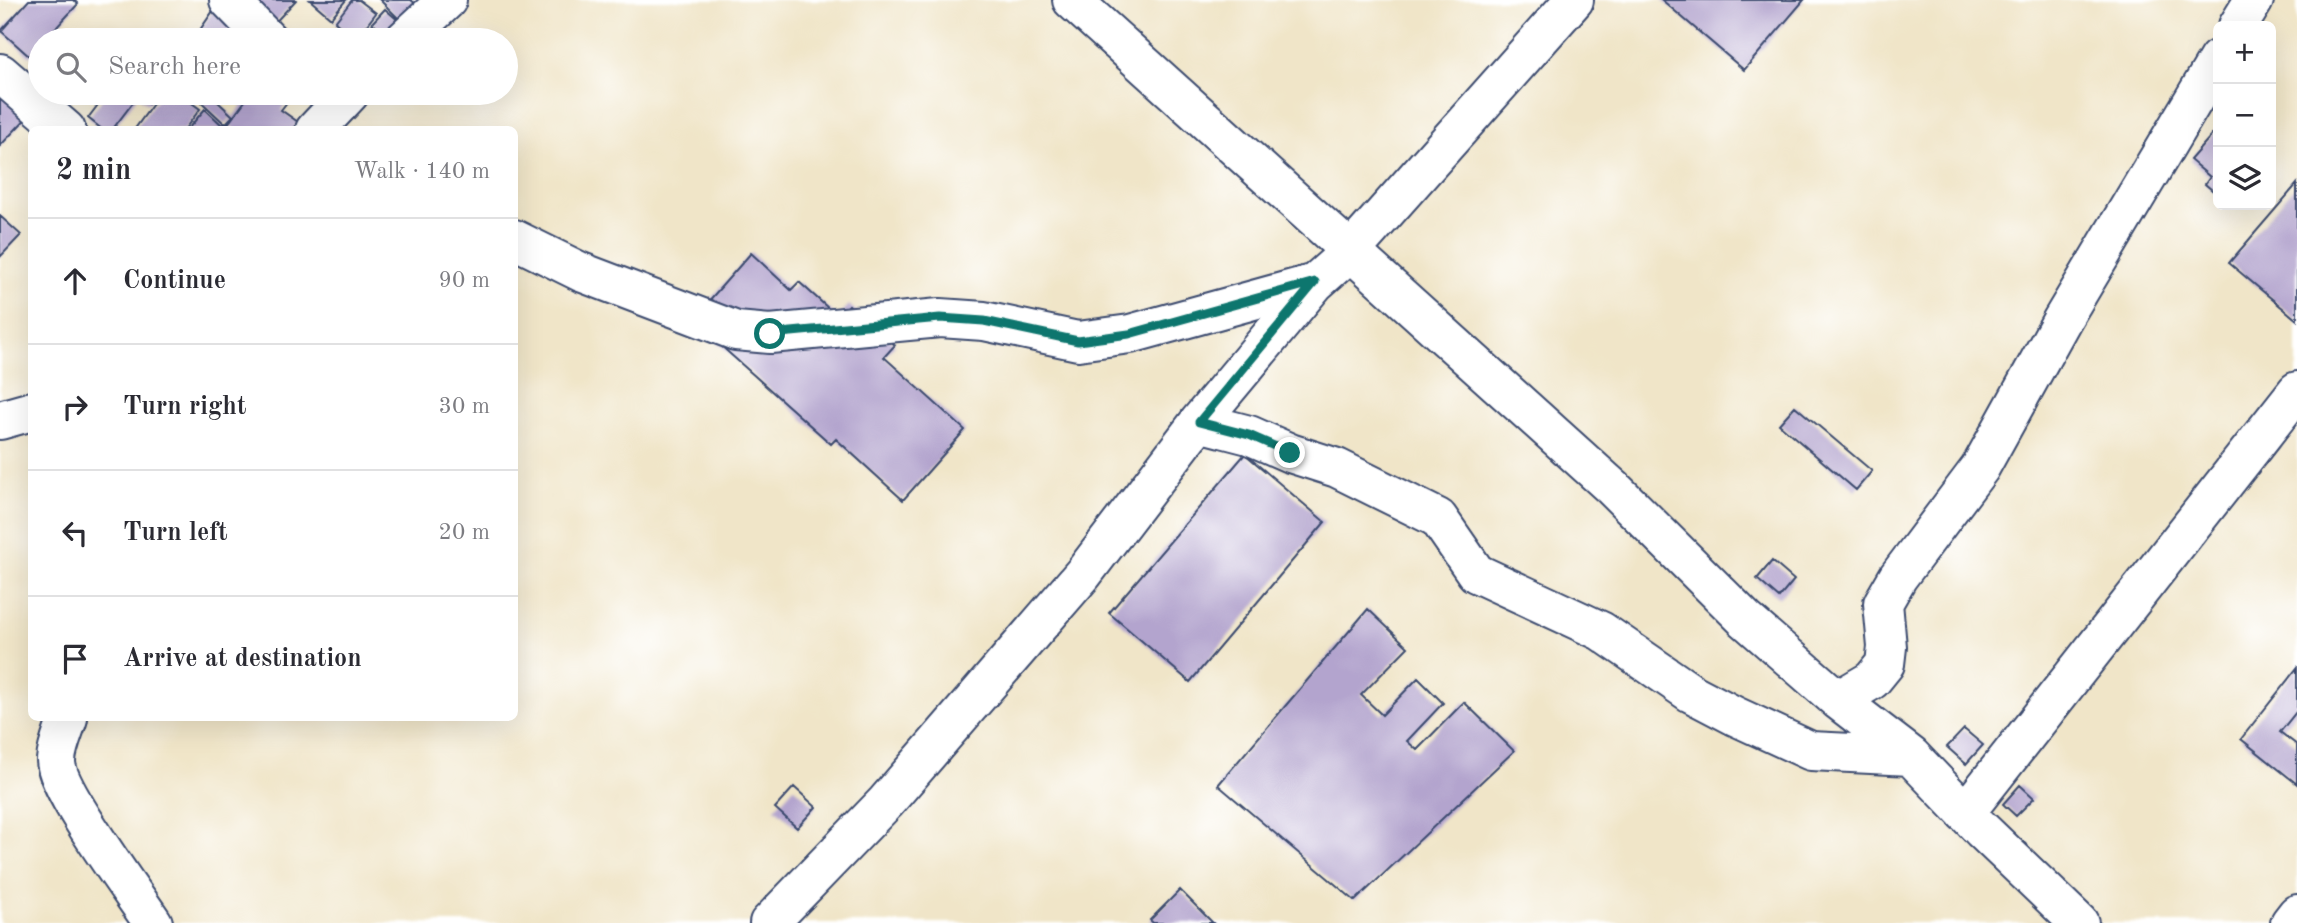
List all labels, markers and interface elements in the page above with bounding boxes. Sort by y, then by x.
map controls [2213,21,2276,210]
button: + [2213,21,2276,84]
search box [28,28,518,105]
icon: search [52,48,90,86]
text: Search here [108,54,241,80]
button: − [2213,84,2276,147]
button: layers [2213,147,2276,210]
text: 2 min [56,156,131,186]
text: Walk · 140 m [354,160,490,183]
icon: ahead [56,262,94,300]
text: Continue [123,268,226,294]
text: 90 m [439,269,490,292]
route start [754,318,785,349]
icon: right [56,388,94,426]
text: Turn right [123,394,246,420]
text: 30 m [439,395,490,418]
route end [1274,437,1305,468]
icon: left [56,514,94,552]
text: Turn left [123,520,228,546]
text: 20 m [439,521,490,544]
icon: arrive [56,640,94,678]
text: Arrive at destination [123,646,362,672]

